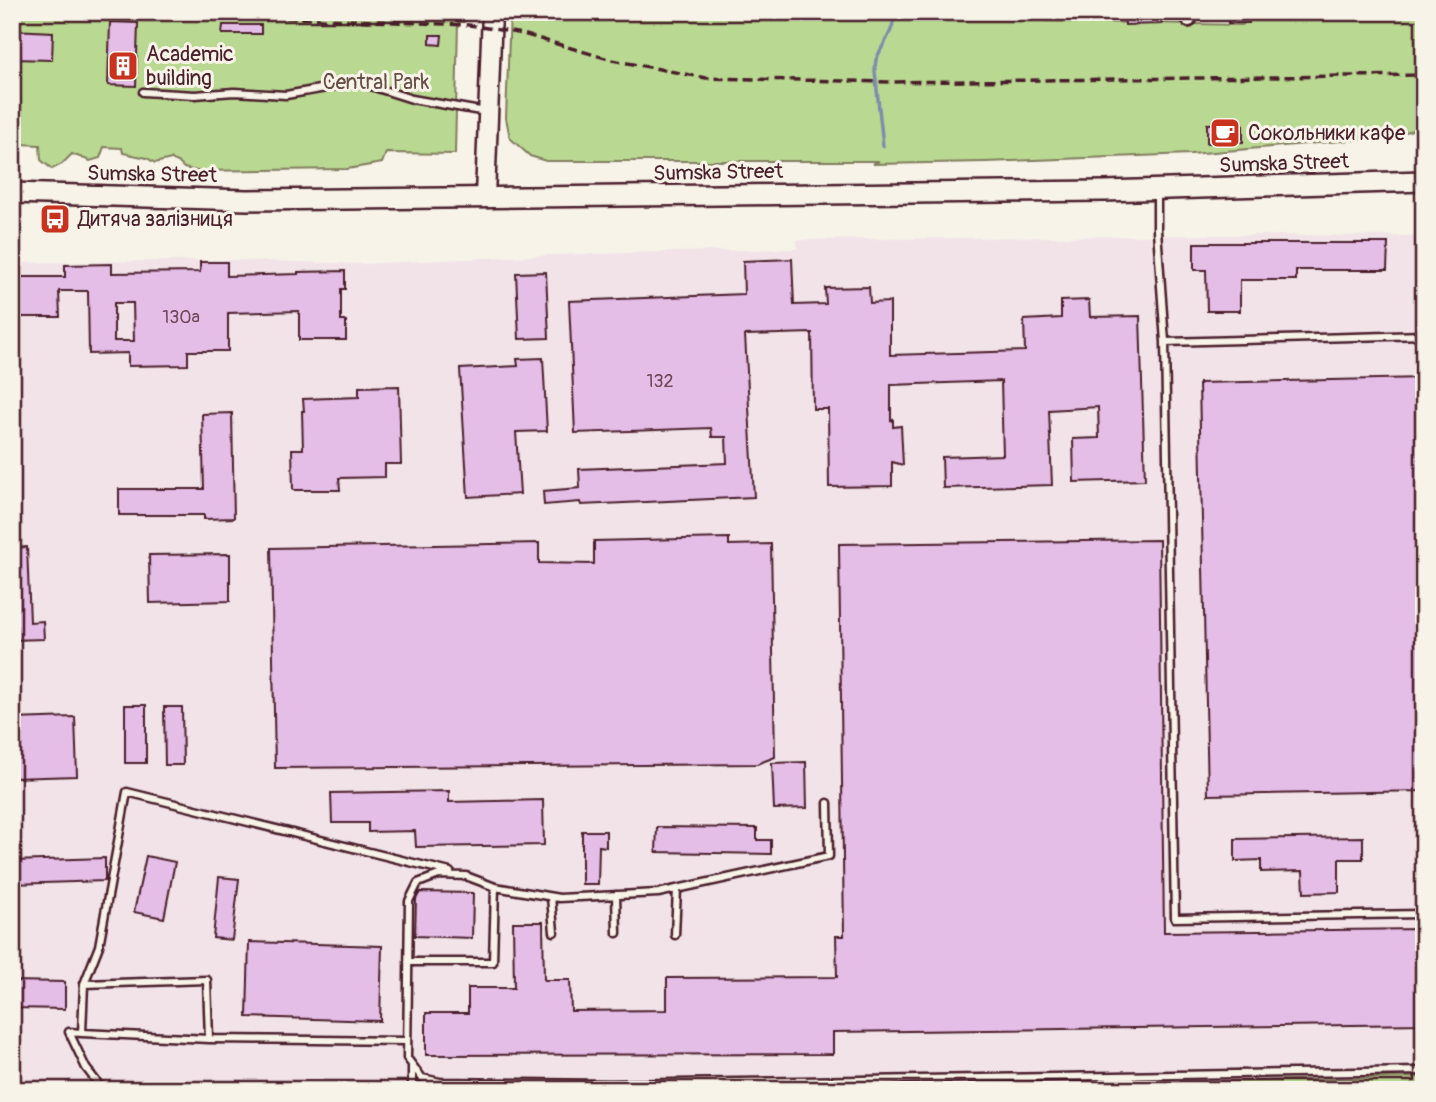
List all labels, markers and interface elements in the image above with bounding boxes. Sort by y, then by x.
place label: Academic building [146,41,234,92]
building icon: Academic building [106,49,140,83]
park label: Central Park [323,69,430,96]
cafe icon: Сокольники кафе [1208,116,1242,150]
place label: Сокольники кафе [1248,120,1406,147]
street label: Sumska Street [1219,148,1350,179]
street label: Sumska Street [653,158,784,187]
street label: Sumska Street [87,160,218,189]
bus stop icon: Дитяча залізниця [38,202,72,236]
place label: Дитяча залізниця [77,206,233,233]
house number: 130а [162,306,200,329]
house number: 132 [646,370,674,393]

